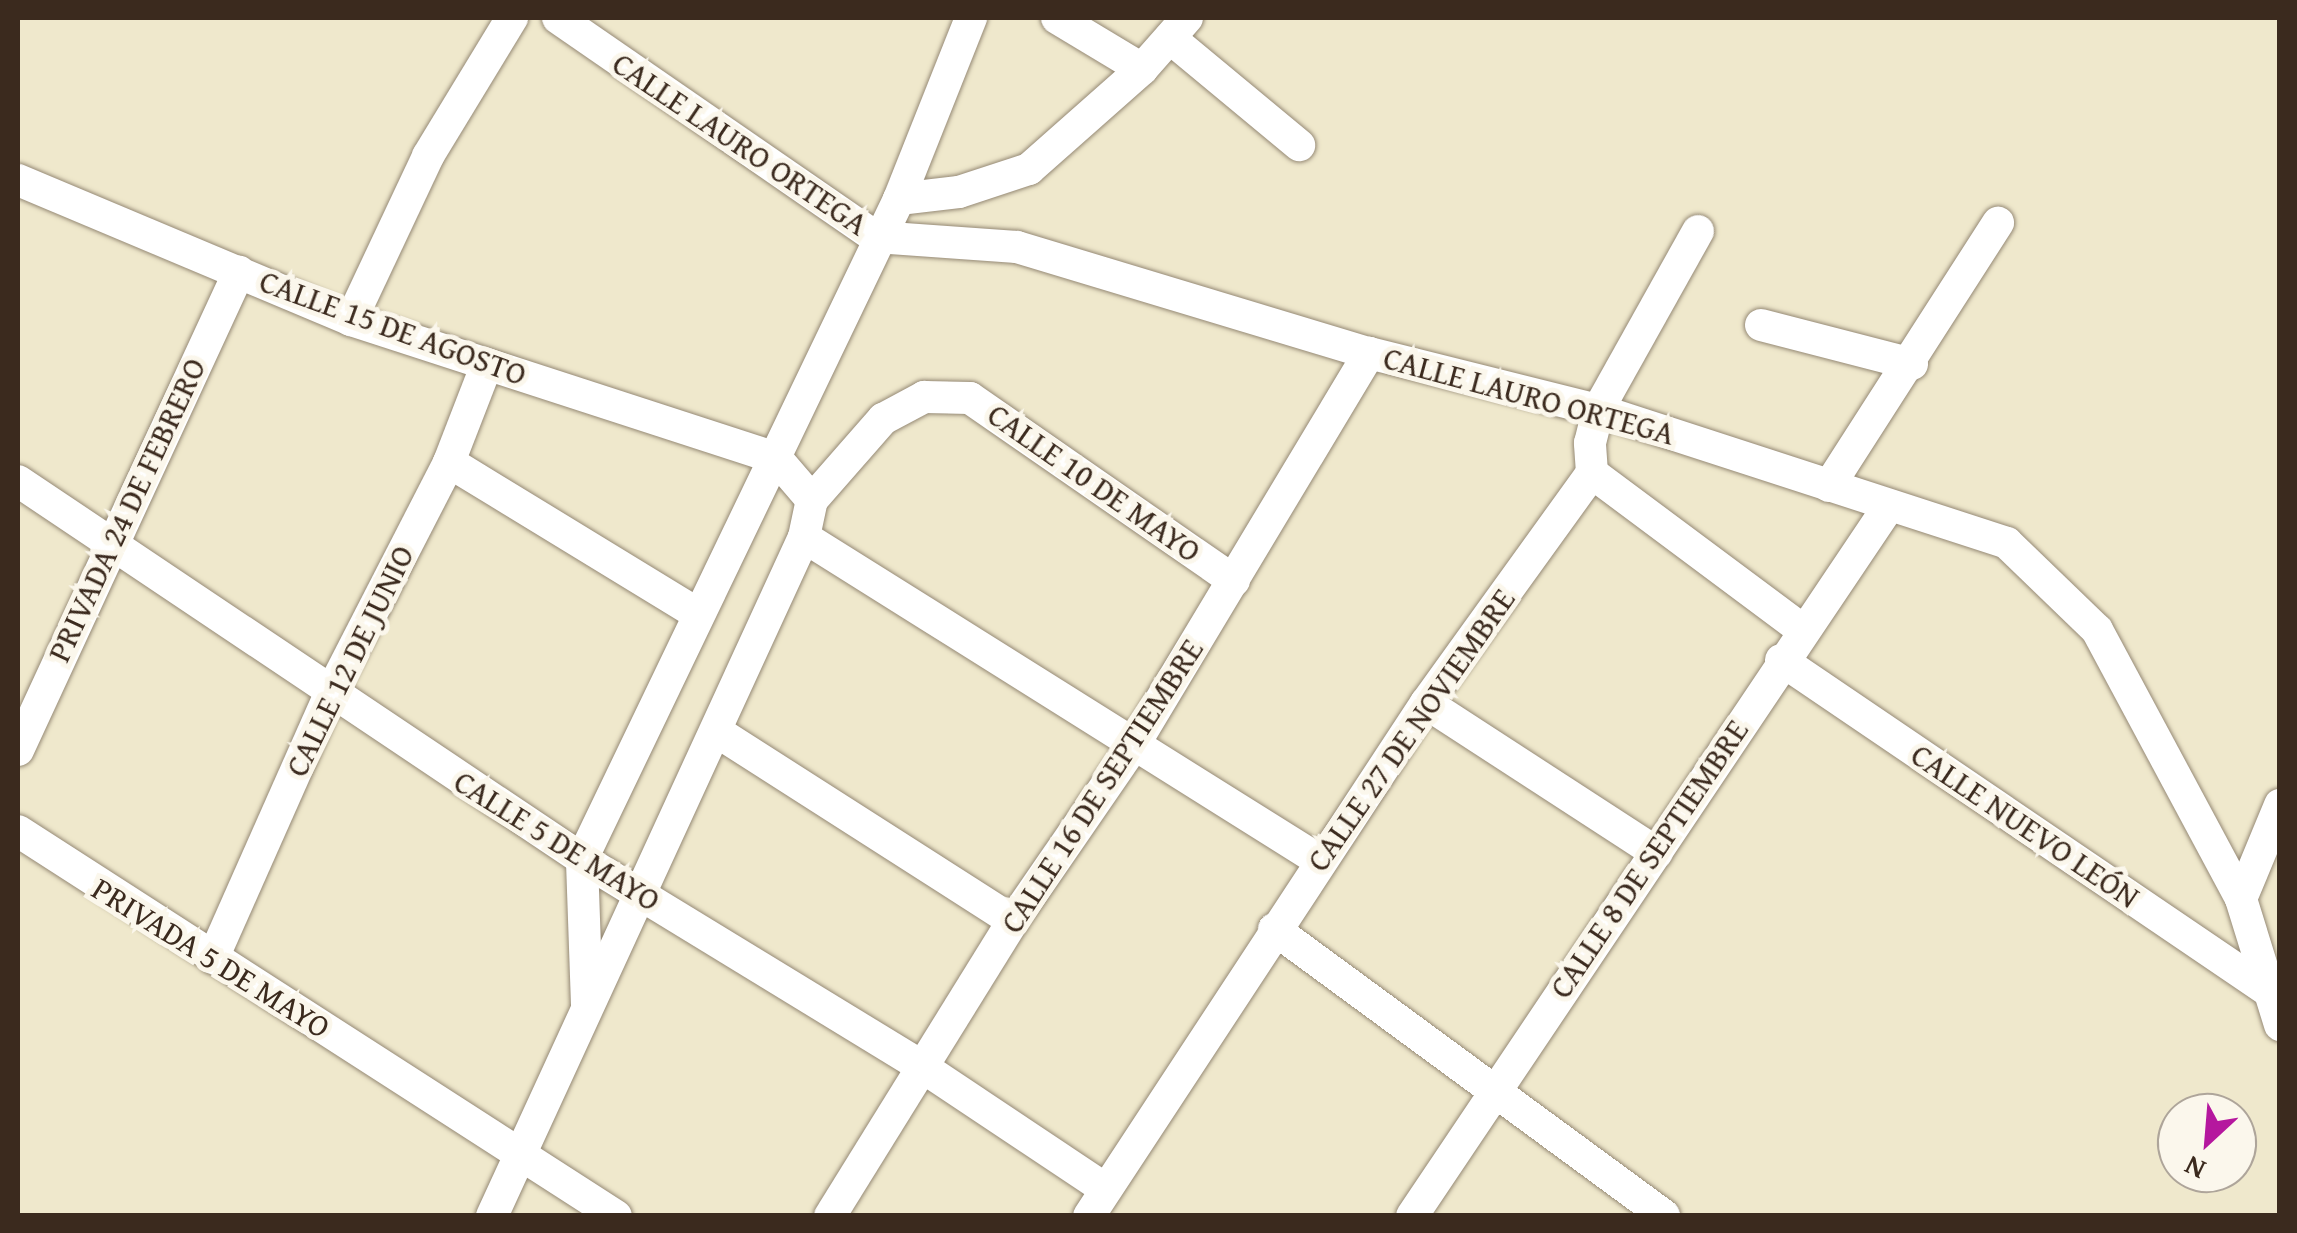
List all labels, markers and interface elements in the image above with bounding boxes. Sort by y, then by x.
street label: CALLE LAURO ORTEGA [605,44,875,244]
street label: CALLE 15 DE AGOSTO [254,262,532,394]
street label: CALLE LAURO ORTEGA [1379,339,1679,453]
street label: PRIVADA 24 DE FEBRERO [40,352,214,668]
street label: CALLE 10 DE MAYO [980,395,1208,571]
street label: CALLE 12 DE JUNIO [277,539,423,783]
street label: CALLE 27 DE NOVIEMBRE [1299,581,1523,879]
street label: CALLE 16 DE SEPTIEMBRE [993,632,1211,940]
street label: CALLE 8 DE SEPTIEMBRE [1542,713,1756,1005]
street label: CALLE NUEVO LEÓN [1904,735,2146,917]
street label: CALLE 5 DE MAYO [447,762,667,920]
street label: PRIVADA 5 DE MAYO [85,869,337,1047]
north arrow [2157,1093,2257,1193]
text: N [2177,1146,2212,1191]

